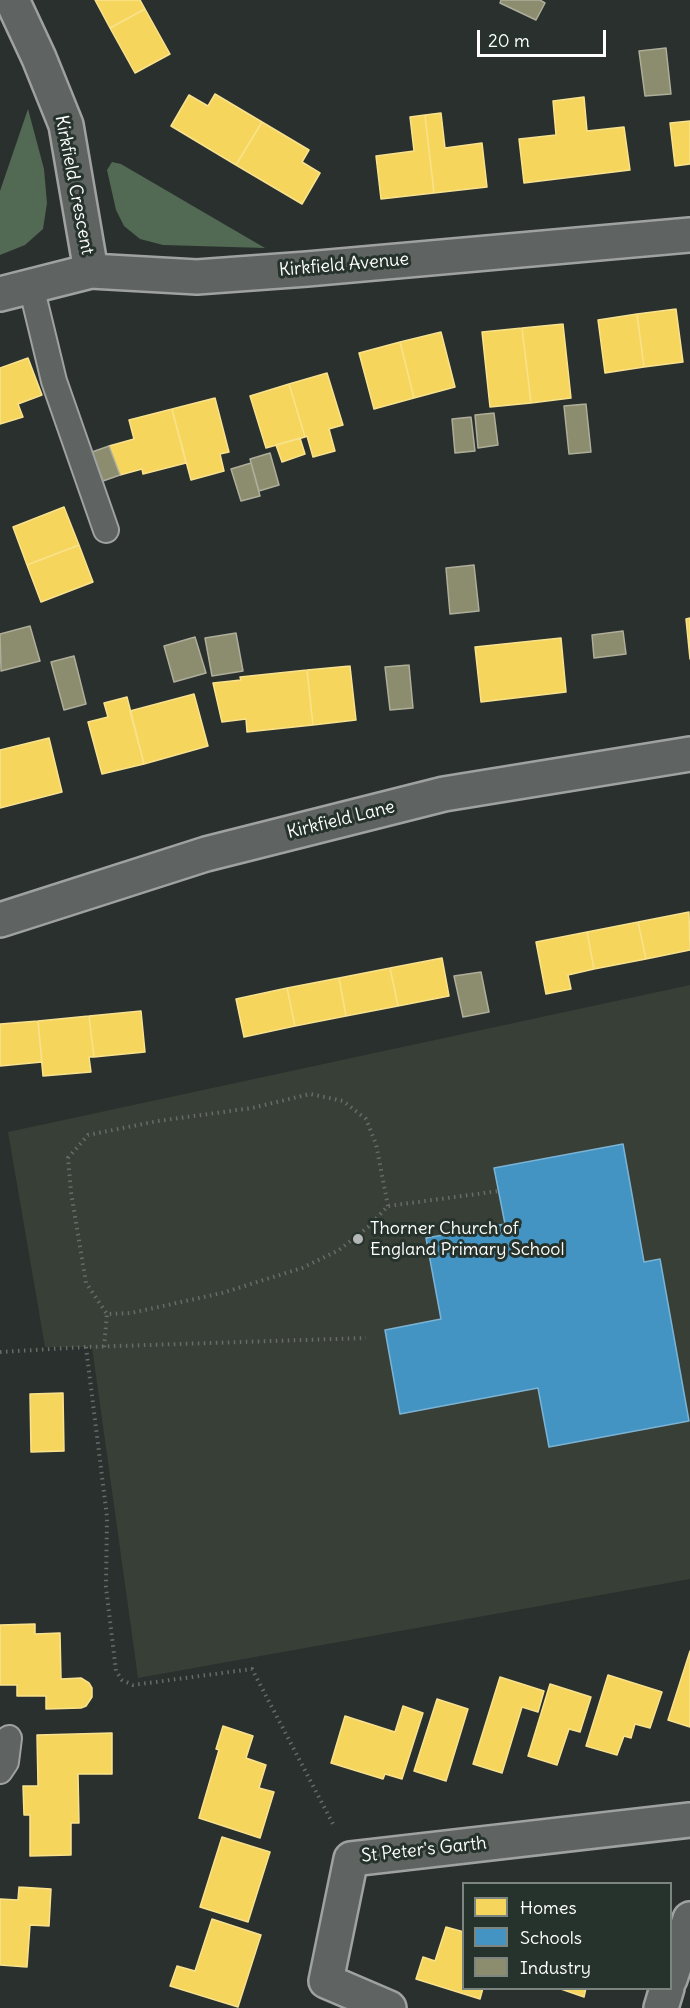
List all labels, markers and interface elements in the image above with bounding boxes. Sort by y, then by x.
scale bar [480,18,609,56]
text: 20 m [488,29,530,52]
street label: Kirkfield Crescent [50,113,98,257]
street label: Kirkfield Avenue [278,249,410,281]
street label: Kirkfield Lane [285,796,397,844]
place label: Thorner Church of England Primary School [370,1218,564,1260]
marker: Thorner Church of England Primary School [351,1232,365,1246]
street label: St Peter's Garth [360,1833,488,1867]
legend [462,1882,672,1990]
text: Homes [520,1896,577,1919]
text: Schools [520,1926,582,1949]
text: Industry [520,1956,591,1979]

